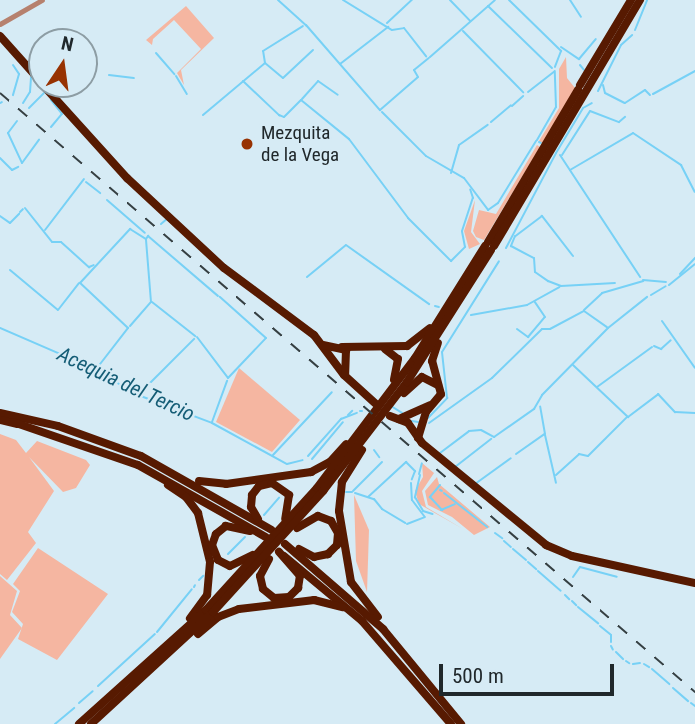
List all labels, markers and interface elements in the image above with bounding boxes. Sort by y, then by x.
north arrow [28,28,98,98]
text: N [59,31,76,57]
place label: Mezquita de la Vega [261,122,339,166]
marker: Mezquita de la Vega [239,136,255,152]
water label: Acequia del Tercio [53,341,199,427]
scale bar [443,650,618,694]
text: 500 m [452,664,504,688]

